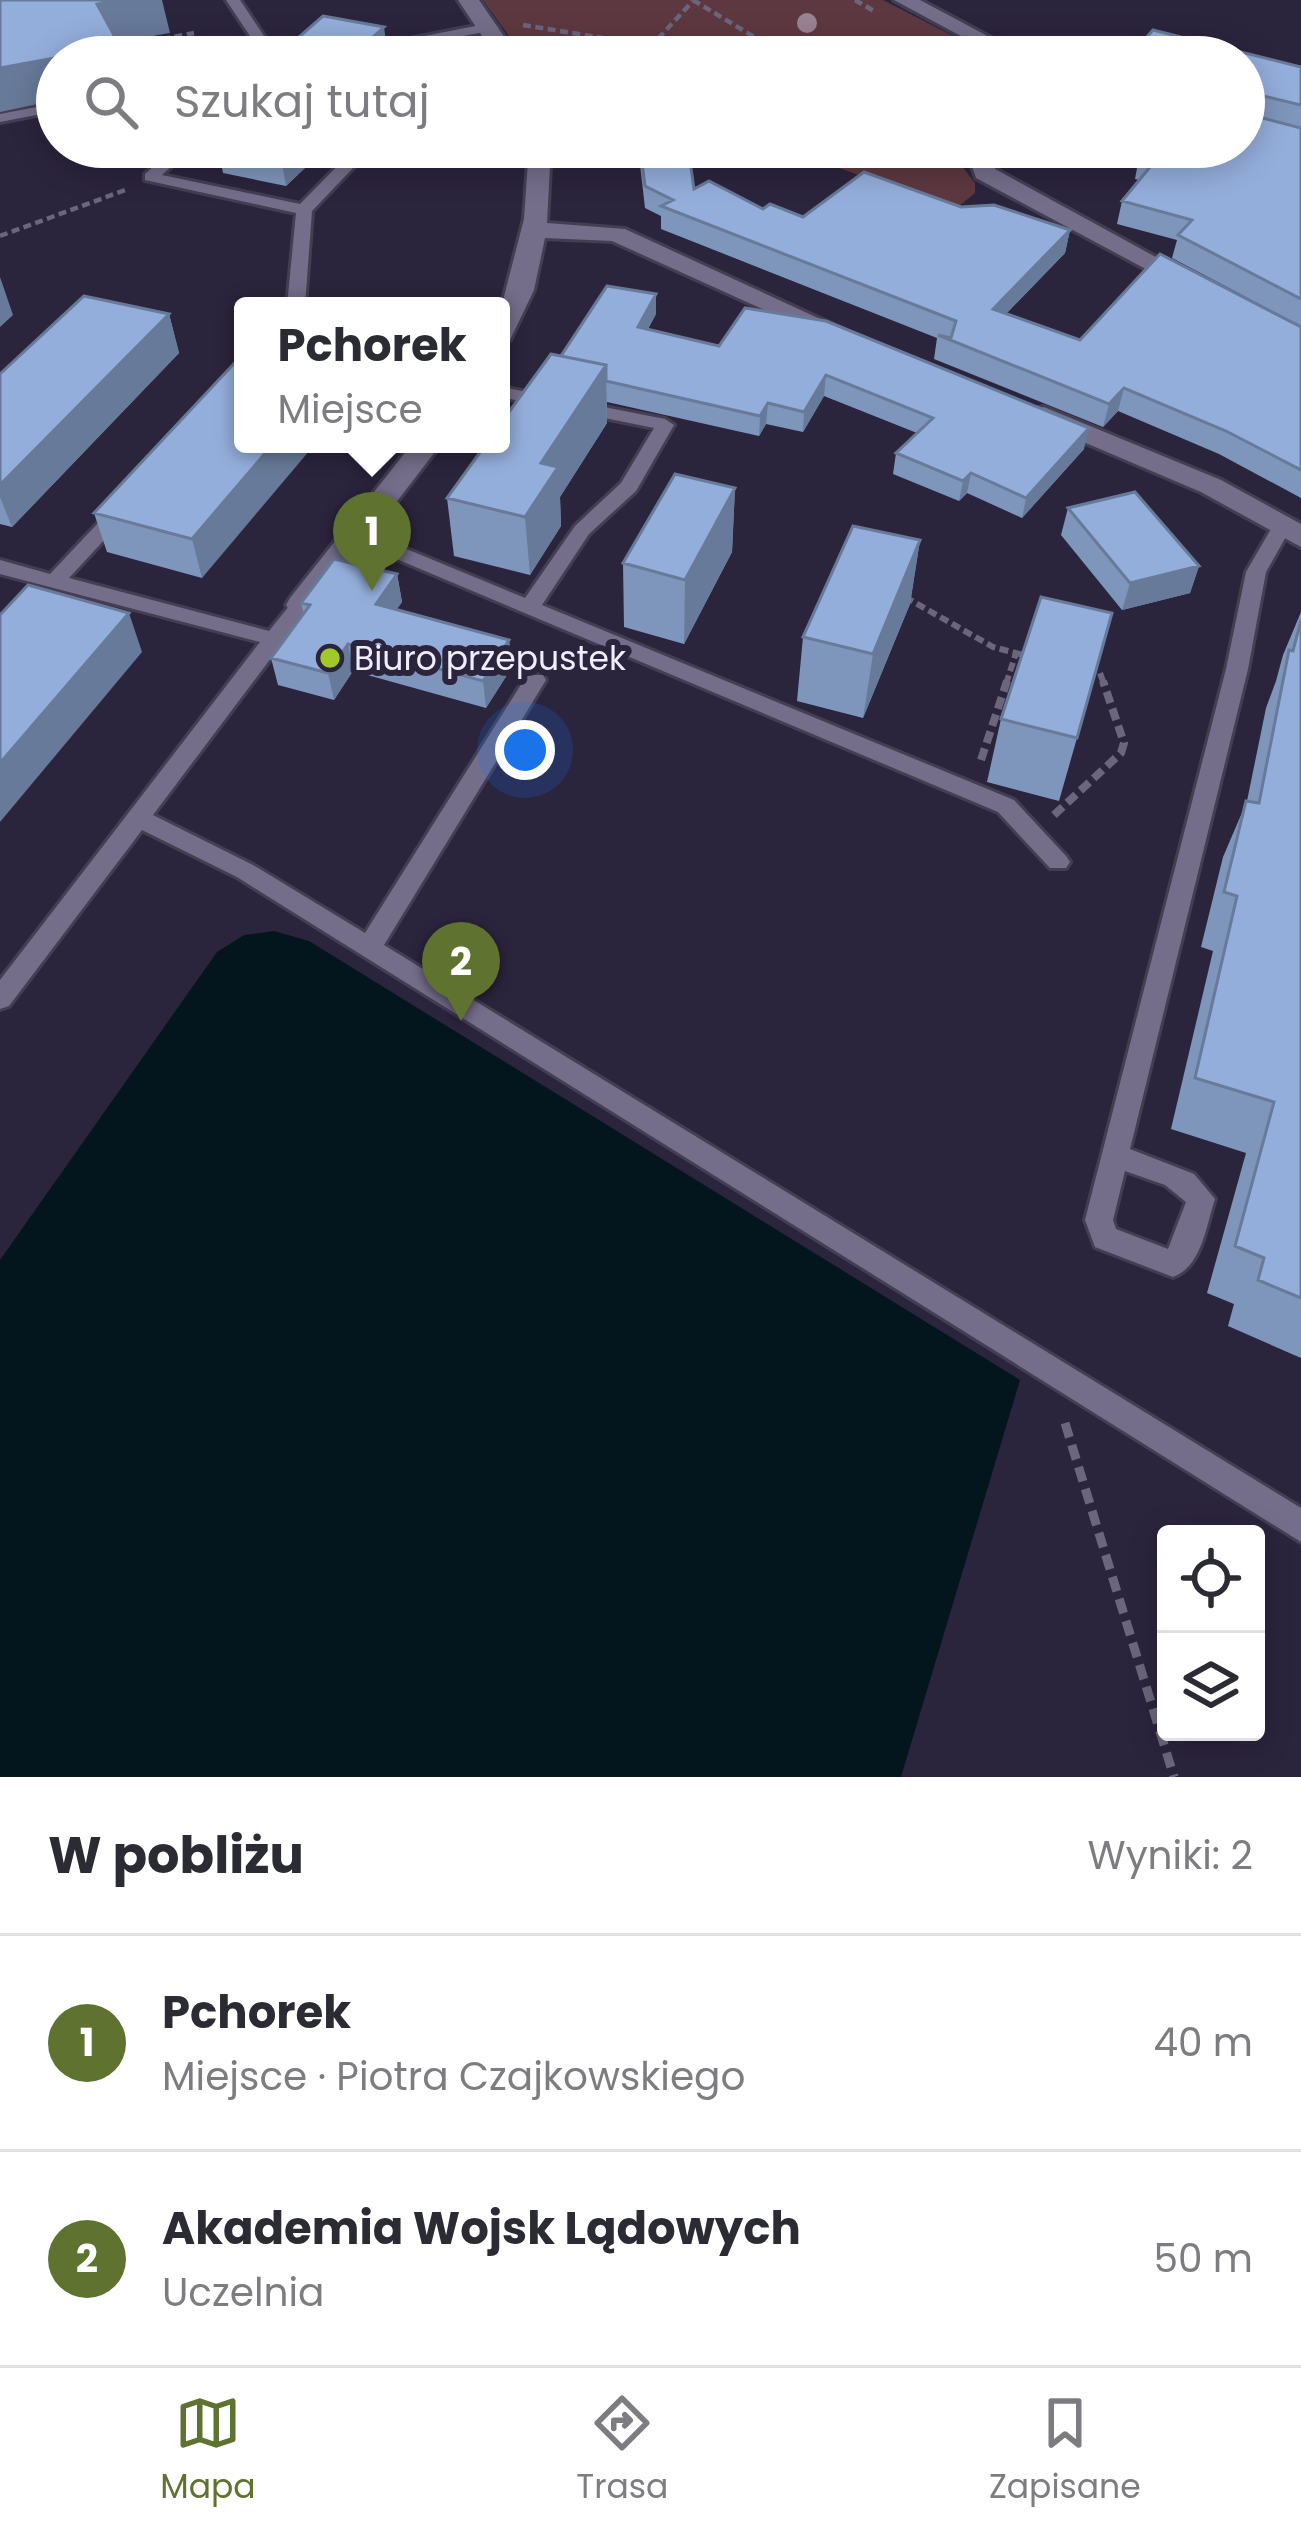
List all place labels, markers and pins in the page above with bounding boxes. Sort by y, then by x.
pin: 1 [333,492,411,591]
place label: Biuro przepustek [354,635,626,682]
marker: Biuro przepustek [317,645,343,671]
pin: 2 [422,922,500,1021]

